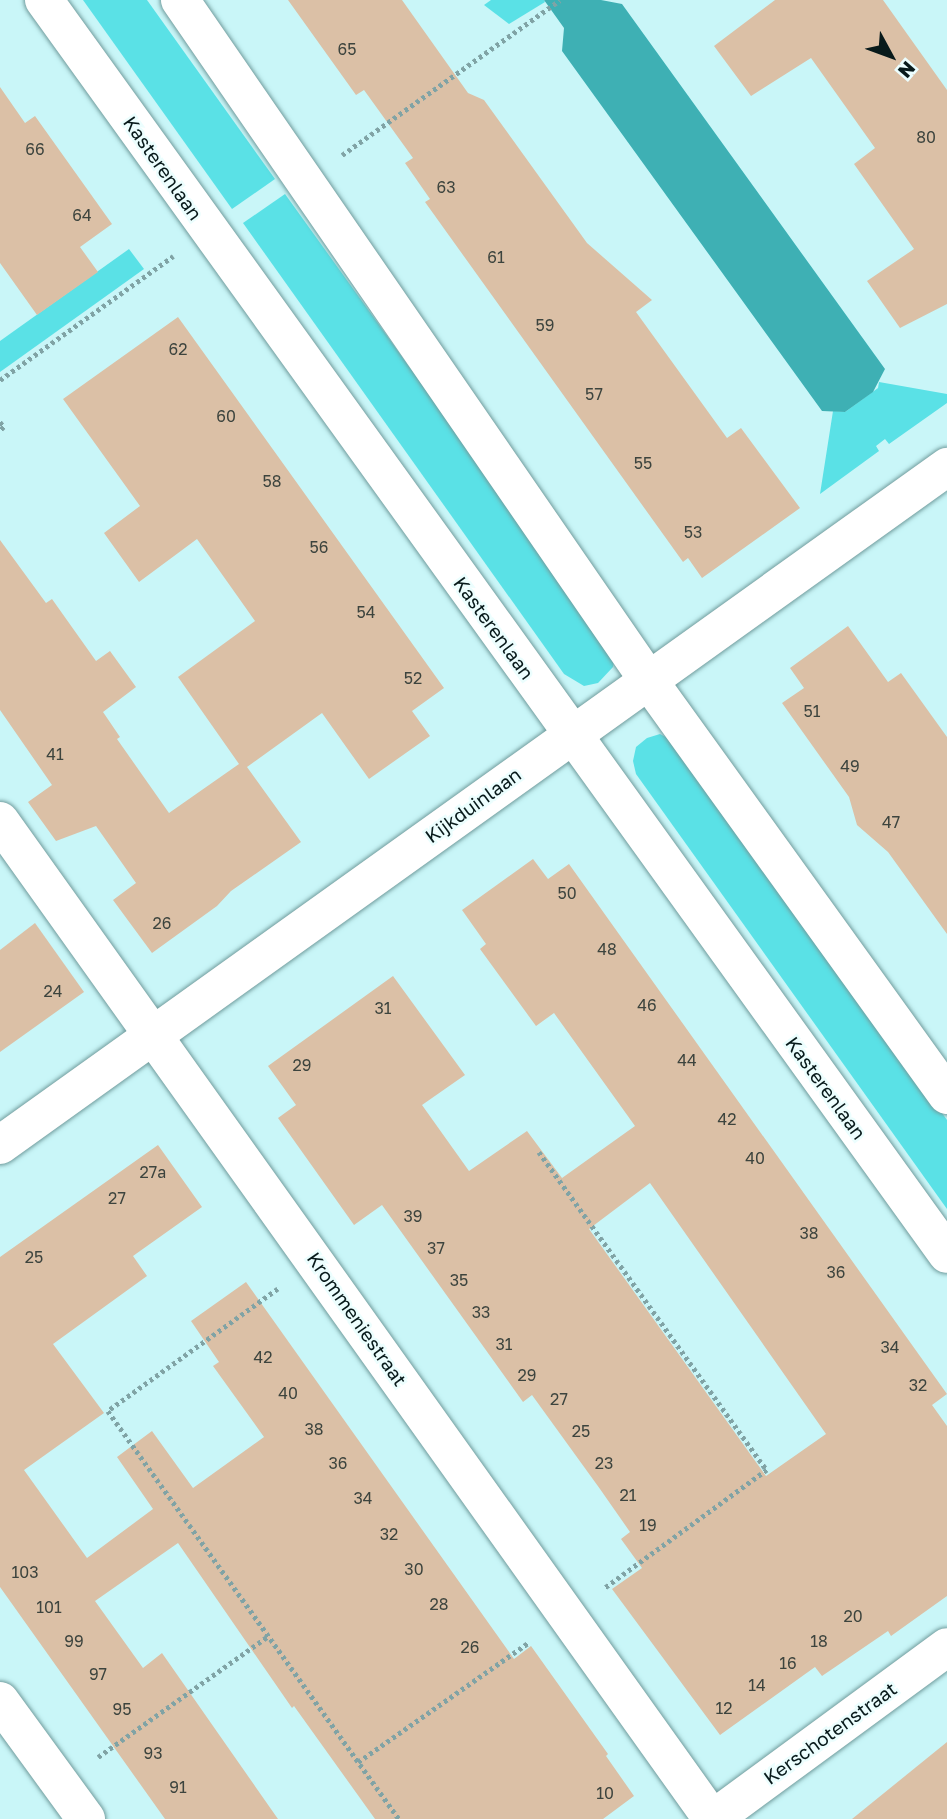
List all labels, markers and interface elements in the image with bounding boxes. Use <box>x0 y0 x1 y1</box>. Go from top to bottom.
north arrow <box>856 21 926 91</box>
house number: 65 <box>338 39 356 59</box>
text: N <box>894 57 921 83</box>
street label: Kasterenlaan <box>119 112 207 224</box>
house number: 80 <box>916 127 936 147</box>
house number: 66 <box>25 139 45 159</box>
house number: 63 <box>436 177 456 197</box>
house number: 64 <box>72 205 92 225</box>
house number: 61 <box>487 247 505 267</box>
house number: 59 <box>536 315 554 335</box>
house number: 62 <box>169 339 187 359</box>
house number: 57 <box>585 384 603 404</box>
house number: 60 <box>216 406 236 426</box>
house number: 55 <box>634 453 652 473</box>
house number: 58 <box>262 471 282 491</box>
house number: 53 <box>684 522 702 542</box>
house number: 56 <box>310 537 328 557</box>
street label: Kasterenlaan <box>449 572 539 684</box>
house number: 54 <box>356 602 376 622</box>
house number: 52 <box>404 668 422 688</box>
house number: 51 <box>803 701 821 721</box>
house number: 41 <box>46 744 64 764</box>
house number: 49 <box>840 756 860 776</box>
street label: Kijkduinlaan <box>421 763 525 847</box>
house number: 47 <box>882 812 900 832</box>
house number: 50 <box>557 883 577 903</box>
house number: 26 <box>153 913 171 933</box>
house number: 48 <box>597 939 617 959</box>
house number: 24 <box>43 981 63 1001</box>
house number: 46 <box>637 995 657 1015</box>
house number: 31 <box>374 998 392 1018</box>
street label: Kasterenlaan <box>781 1032 871 1144</box>
house number: 44 <box>677 1050 697 1070</box>
house number: 29 <box>293 1055 311 1075</box>
house number: 42 <box>717 1109 737 1129</box>
house number: 40 <box>745 1148 765 1168</box>
house number: 27a <box>140 1162 166 1182</box>
house number: 27 <box>108 1188 126 1208</box>
house number: 39 <box>403 1206 423 1226</box>
house number: 38 <box>799 1223 819 1243</box>
house number: 37 <box>427 1238 445 1258</box>
house number: 25 <box>25 1247 43 1267</box>
street label: Krommeniestraat <box>302 1248 412 1390</box>
house number: 36 <box>826 1262 846 1282</box>
house number: 35 <box>450 1270 468 1290</box>
house number: 33 <box>472 1302 490 1322</box>
house number: 31 <box>495 1334 513 1354</box>
house number: 34 <box>880 1337 900 1357</box>
house number: 42 <box>253 1347 273 1367</box>
house number: 29 <box>518 1365 536 1385</box>
house number: 32 <box>909 1375 927 1395</box>
house number: 40 <box>278 1383 298 1403</box>
house number: 27 <box>550 1389 568 1409</box>
house number: 38 <box>304 1419 324 1439</box>
house number: 25 <box>572 1421 590 1441</box>
house number: 36 <box>328 1453 348 1473</box>
house number: 23 <box>595 1453 613 1473</box>
house number: 21 <box>619 1485 637 1505</box>
house number: 34 <box>353 1488 373 1508</box>
house number: 19 <box>639 1515 657 1535</box>
house number: 32 <box>380 1524 398 1544</box>
house number: 30 <box>404 1559 424 1579</box>
house number: 103 <box>11 1562 39 1582</box>
house number: 28 <box>429 1594 449 1614</box>
house number: 101 <box>36 1597 62 1617</box>
house number: 20 <box>843 1606 863 1626</box>
house number: 99 <box>64 1631 84 1651</box>
house number: 18 <box>810 1631 828 1651</box>
house number: 26 <box>461 1637 479 1657</box>
house number: 16 <box>779 1653 797 1673</box>
house number: 97 <box>89 1664 107 1684</box>
house number: 14 <box>748 1675 766 1695</box>
street label: Kerschotenstraat <box>759 1677 901 1789</box>
house number: 12 <box>715 1698 733 1718</box>
house number: 95 <box>113 1699 131 1719</box>
house number: 93 <box>143 1743 163 1763</box>
house number: 91 <box>169 1777 187 1797</box>
house number: 10 <box>596 1783 614 1803</box>

